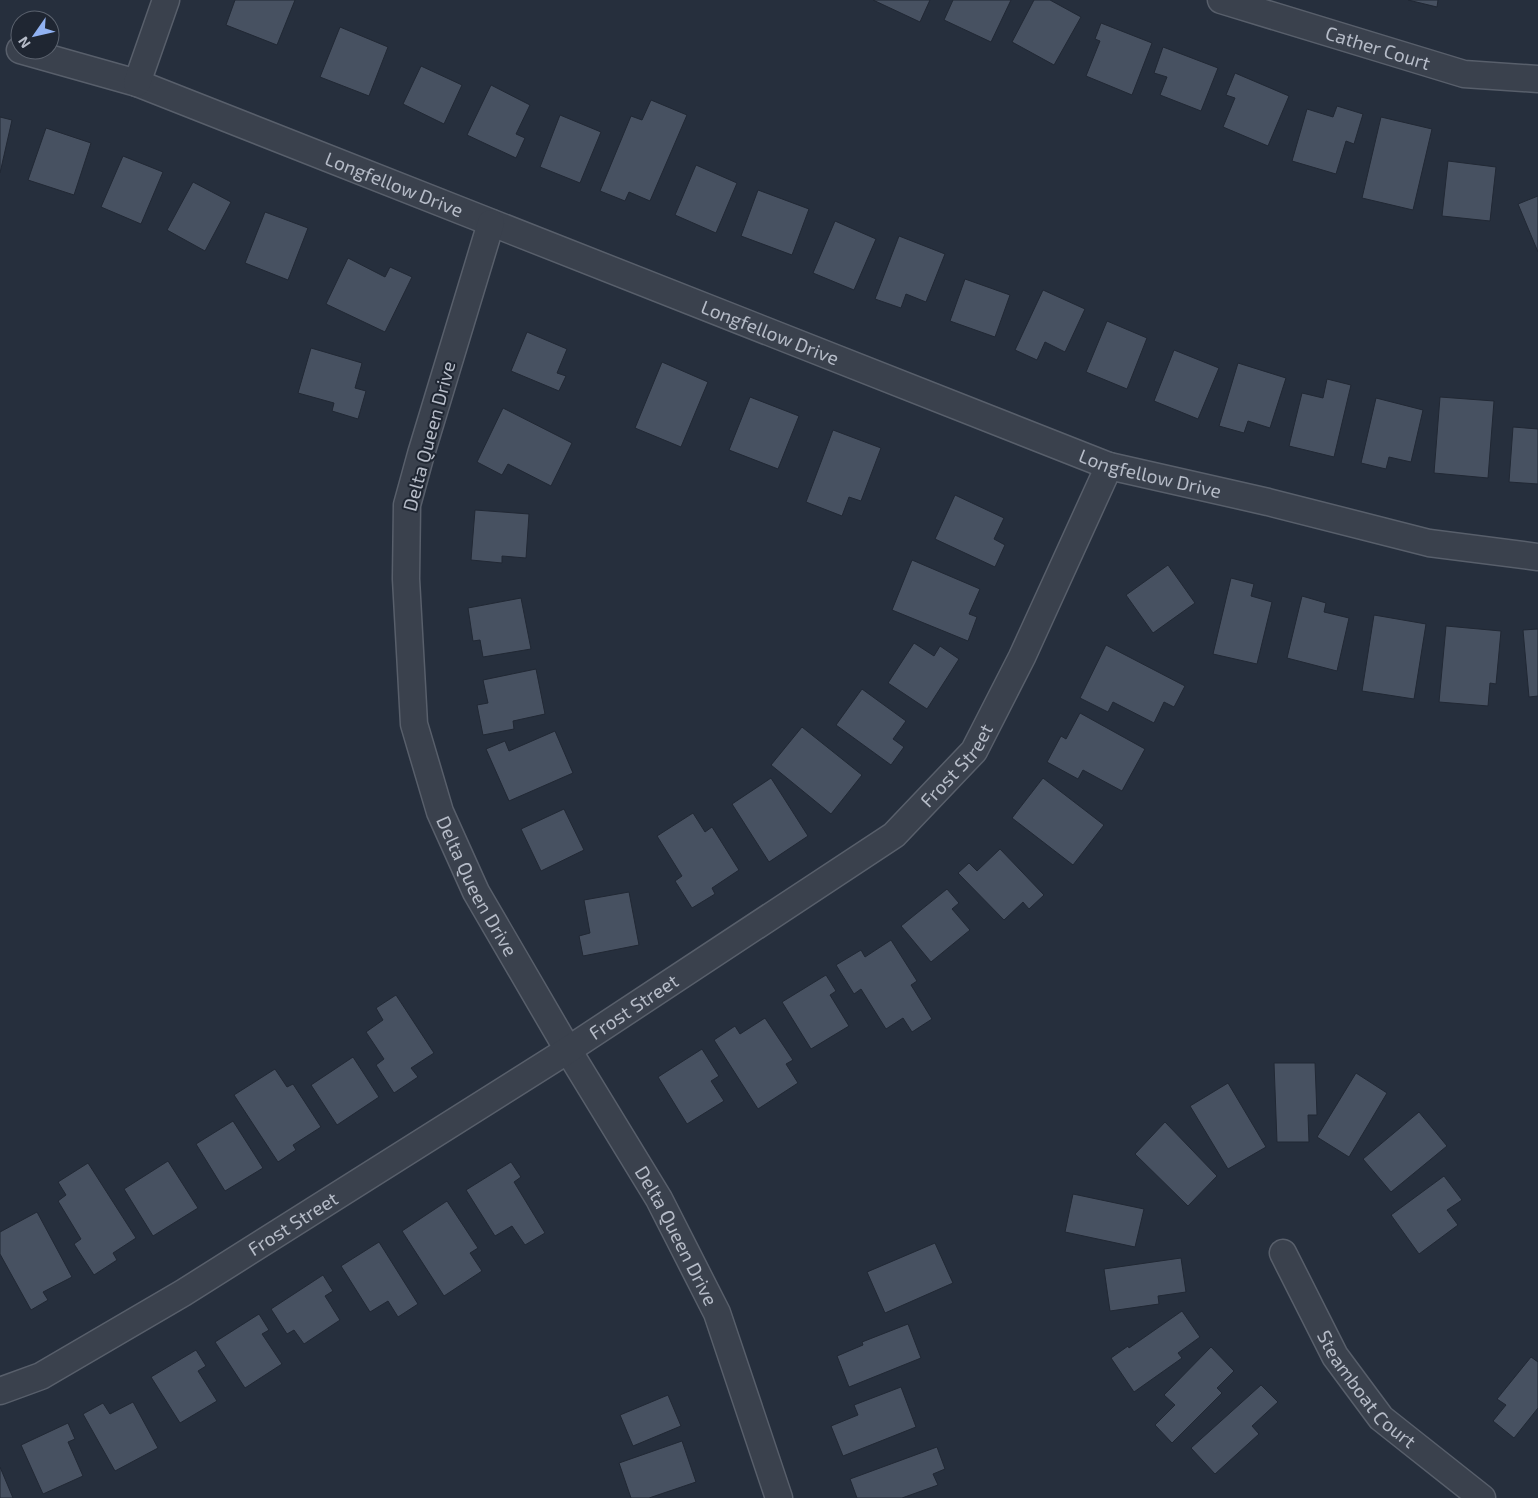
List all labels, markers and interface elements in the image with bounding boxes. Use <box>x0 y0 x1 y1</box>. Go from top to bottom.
north arrow <box>10 10 60 60</box>
street label: Cather Court <box>1323 20 1433 74</box>
text: N <box>14 34 34 51</box>
street label: Longfellow Drive <box>322 146 467 221</box>
street label: Longfellow Drive <box>698 294 842 369</box>
street label: Delta Queen Drive <box>397 358 460 514</box>
street label: Longfellow Drive <box>1076 443 1224 502</box>
street label: Frost Street <box>915 720 997 811</box>
street label: Delta Queen Drive <box>432 812 523 960</box>
street label: Frost Street <box>584 969 682 1044</box>
street label: Delta Queen Drive <box>630 1161 723 1309</box>
street label: Frost Street <box>243 1186 342 1260</box>
street label: Steamboat Court <box>1313 1326 1421 1452</box>

